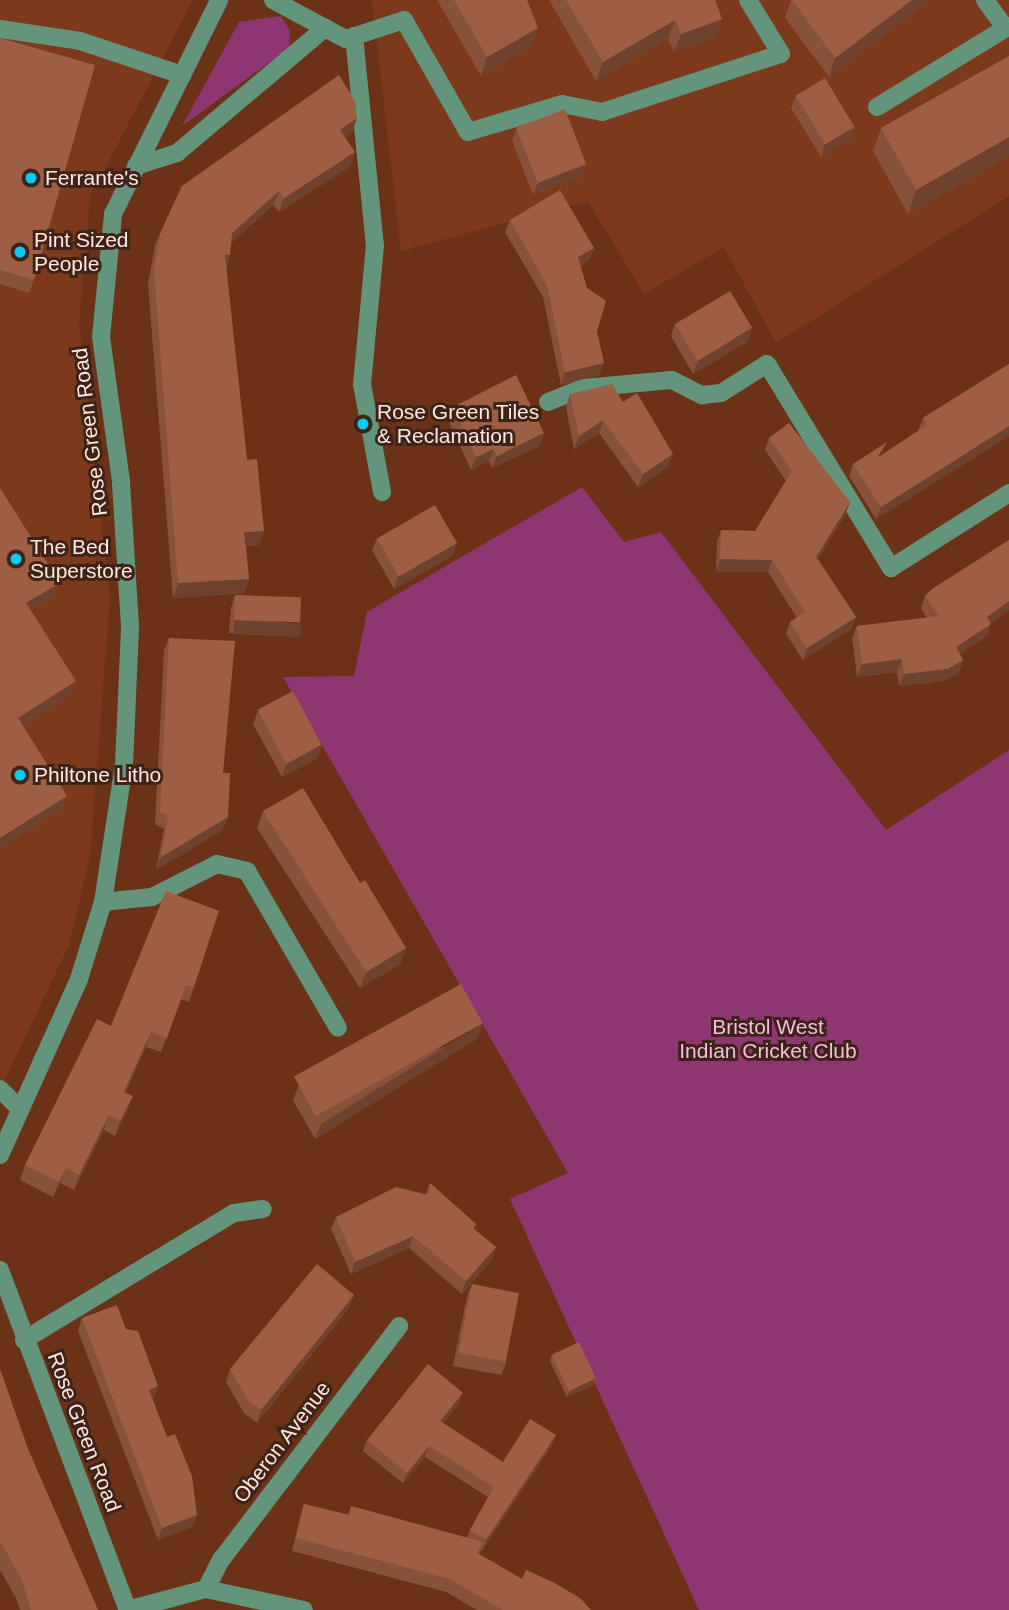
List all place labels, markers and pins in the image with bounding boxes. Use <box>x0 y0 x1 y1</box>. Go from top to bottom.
place label: Ferrante's <box>45 165 139 191</box>
marker: Ferrante's <box>23 170 39 186</box>
place label: Pint Sized People <box>34 227 129 277</box>
marker: Pint Sized People <box>12 244 28 260</box>
place label: Rose Green Tiles & Reclamation <box>377 399 540 449</box>
marker: Rose Green Tiles & Reclamation <box>355 416 371 432</box>
place label: The Bed Superstore <box>30 534 133 584</box>
marker: The Bed Superstore <box>8 551 24 567</box>
place label: Philtone Litho <box>34 762 161 788</box>
marker: Philtone Litho <box>12 767 28 783</box>

